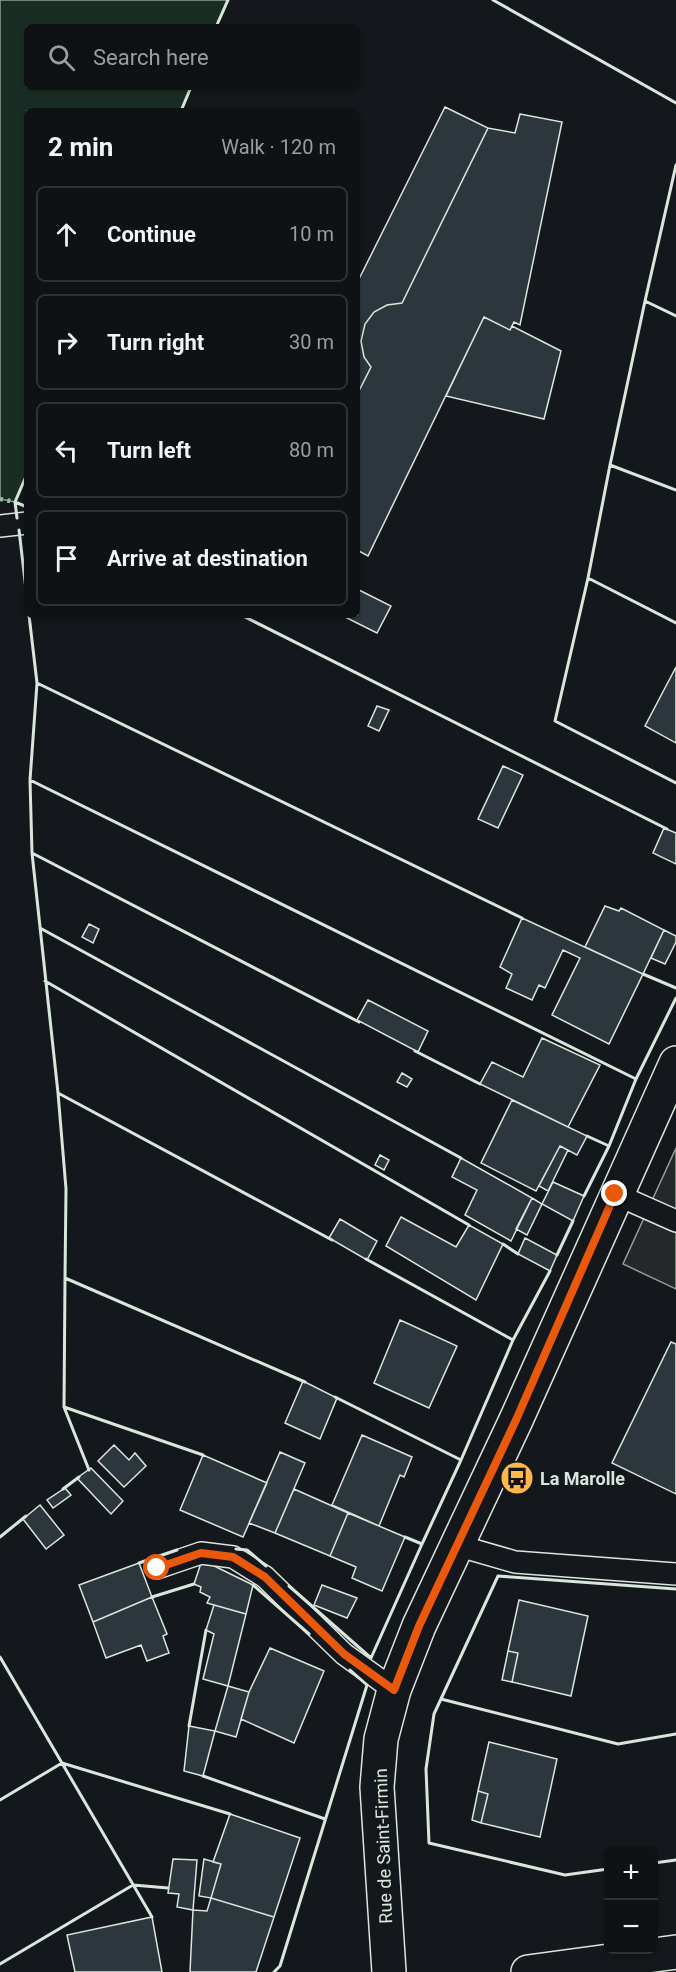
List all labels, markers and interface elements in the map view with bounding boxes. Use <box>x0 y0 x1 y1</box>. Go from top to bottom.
search box <box>24 24 360 90</box>
icon: search <box>45 41 78 74</box>
text: Search here <box>93 45 209 70</box>
text: 2 min <box>48 132 113 162</box>
text: Walk · 120 m <box>221 135 336 159</box>
icon: ahead <box>50 218 83 251</box>
text: Continue <box>107 222 196 247</box>
text: 10 m <box>289 222 334 246</box>
icon: right <box>50 326 83 359</box>
text: Turn right <box>107 330 204 355</box>
text: 30 m <box>289 330 334 354</box>
icon: left <box>50 434 83 467</box>
text: Turn left <box>107 438 191 463</box>
text: 80 m <box>289 438 334 462</box>
icon: arrive <box>50 542 83 575</box>
text: Arrive at destination <box>107 546 308 571</box>
route end <box>601 1180 627 1206</box>
bus stop icon: La Marolle <box>499 1460 535 1496</box>
place label: La Marolle <box>540 1468 625 1489</box>
route start <box>143 1554 169 1580</box>
street label: Rue de Saint-Firmin <box>370 1768 396 1924</box>
map controls <box>604 1846 658 1954</box>
button: + <box>604 1846 658 1900</box>
button: − <box>604 1900 658 1954</box>

